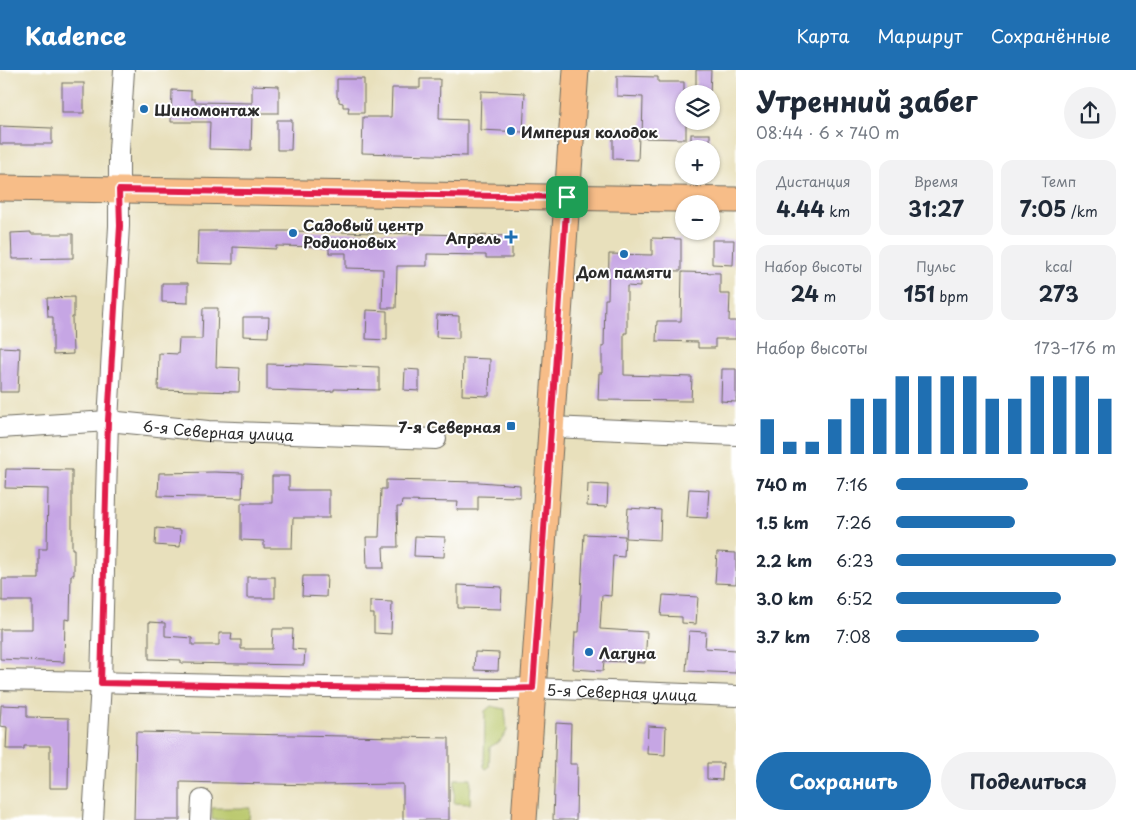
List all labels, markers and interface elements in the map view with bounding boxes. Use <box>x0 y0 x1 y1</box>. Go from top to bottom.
text: Kadence <box>25 17 126 53</box>
text: Карта <box>797 22 849 49</box>
text: Маршрут <box>877 22 963 49</box>
text: Сохранённые <box>991 22 1111 49</box>
text: Утренний забег <box>756 79 977 122</box>
map controls <box>675 85 720 240</box>
button: layers <box>675 85 720 130</box>
button: share <box>1064 87 1116 139</box>
place label: Шиномонтаж <box>154 98 259 121</box>
marker: Шиномонтаж <box>138 103 150 115</box>
place label: Империя колодок <box>521 120 658 143</box>
text: 08:44 · 6 × 740 m <box>756 120 900 144</box>
marker: Империя колодок <box>505 125 517 137</box>
button: + <box>675 140 720 185</box>
text: Дистанция <box>776 171 850 192</box>
text: Время <box>914 171 958 192</box>
text: Темп <box>1041 171 1076 192</box>
pin <box>546 176 588 218</box>
icon: arrive <box>553 183 581 211</box>
text: 4.44 <box>776 192 825 224</box>
text: 31:27 <box>908 192 964 224</box>
text: 7:05 <box>1020 192 1066 224</box>
button: − <box>675 195 720 240</box>
text: km <box>825 201 850 222</box>
text: /km <box>1066 201 1098 222</box>
place label: Садовый центр Родионовых <box>303 213 424 253</box>
place label: Апрель <box>445 226 501 249</box>
marker: Садовый центр Родионовых <box>287 227 299 239</box>
marker: Апрель <box>505 231 517 243</box>
marker: Дом памяти <box>618 248 630 260</box>
text: Набор высоты <box>764 256 862 277</box>
text: Пульс <box>916 256 956 277</box>
text: kcal <box>1045 256 1073 277</box>
place label: Дом памяти <box>575 260 672 283</box>
text: 24 <box>791 277 819 309</box>
text: 151 <box>904 277 935 309</box>
text: 273 <box>1039 277 1079 309</box>
text: m <box>819 286 836 307</box>
text: bpm <box>935 286 968 307</box>
text: Набор высоты <box>756 335 868 359</box>
text: 173–176 m <box>1034 335 1116 359</box>
street label: 6-я Северная улица <box>142 413 295 446</box>
place label: 7-я Северная <box>398 415 501 438</box>
marker: 7-я Северная <box>505 420 517 432</box>
text: 740 m <box>756 472 807 496</box>
text: 7:16 <box>836 472 868 496</box>
text: 1.5 km <box>756 510 809 534</box>
text: 7:26 <box>836 510 871 534</box>
text: 2.2 km <box>756 548 812 572</box>
text: 6:23 <box>836 548 873 572</box>
text: 3.0 km <box>756 586 813 610</box>
text: 6:52 <box>836 586 873 610</box>
text: 3.7 km <box>756 624 810 648</box>
text: 7:08 <box>836 624 871 648</box>
place label: Лагуна <box>599 641 656 664</box>
marker: Лагуна <box>583 646 595 658</box>
street label: 5-я Северная улица <box>546 677 698 706</box>
button: Сохранить <box>756 752 931 810</box>
button: Поделиться <box>941 752 1116 810</box>

